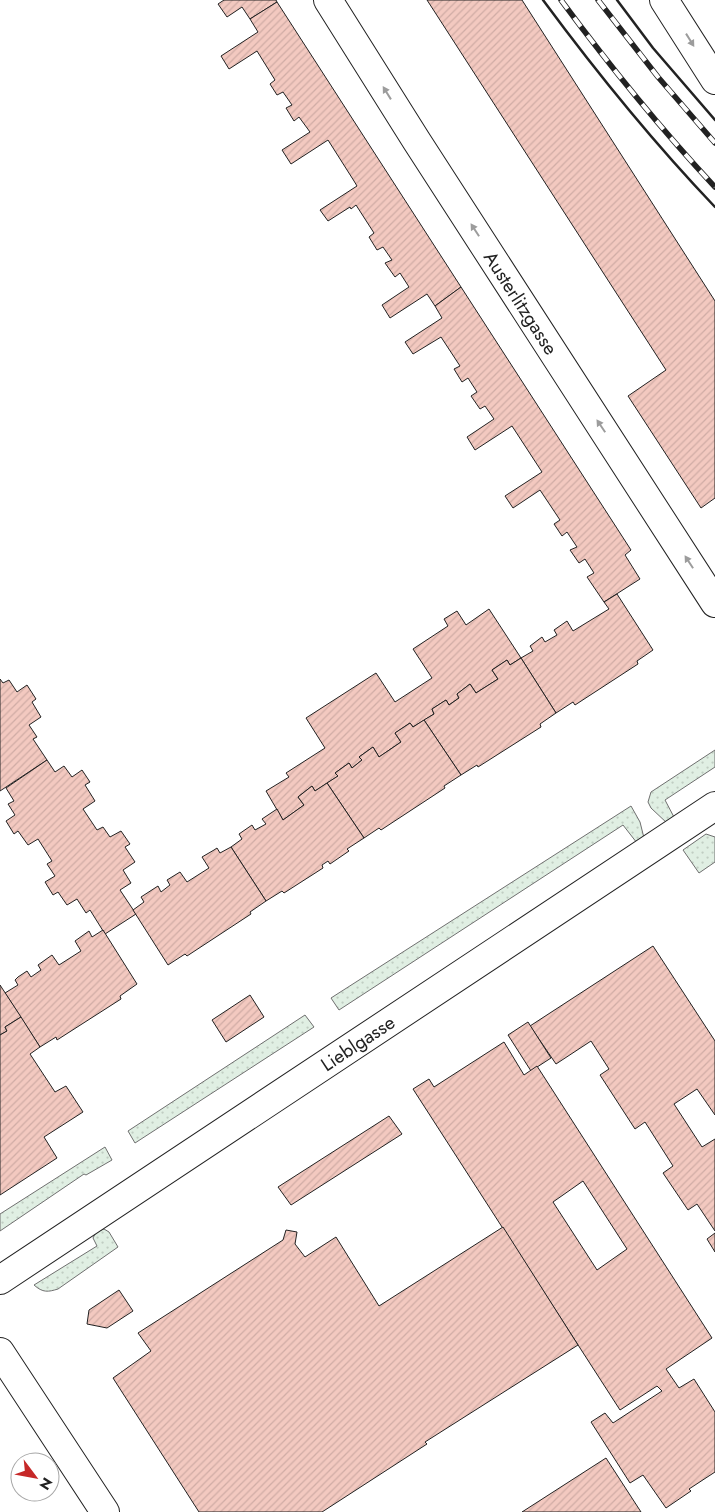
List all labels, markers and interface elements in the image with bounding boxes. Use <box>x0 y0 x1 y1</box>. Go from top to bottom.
one-way arrow <box>685 33 694 47</box>
one-way arrow <box>382 87 392 100</box>
one-way arrow <box>470 224 479 237</box>
street label: Austerlitzgasse <box>478 246 565 360</box>
one-way arrow <box>596 419 606 432</box>
one-way arrow <box>684 556 693 569</box>
street label: Lieblgasse <box>315 1008 400 1077</box>
north arrow <box>10 1452 60 1502</box>
text: N <box>35 1474 57 1494</box>

